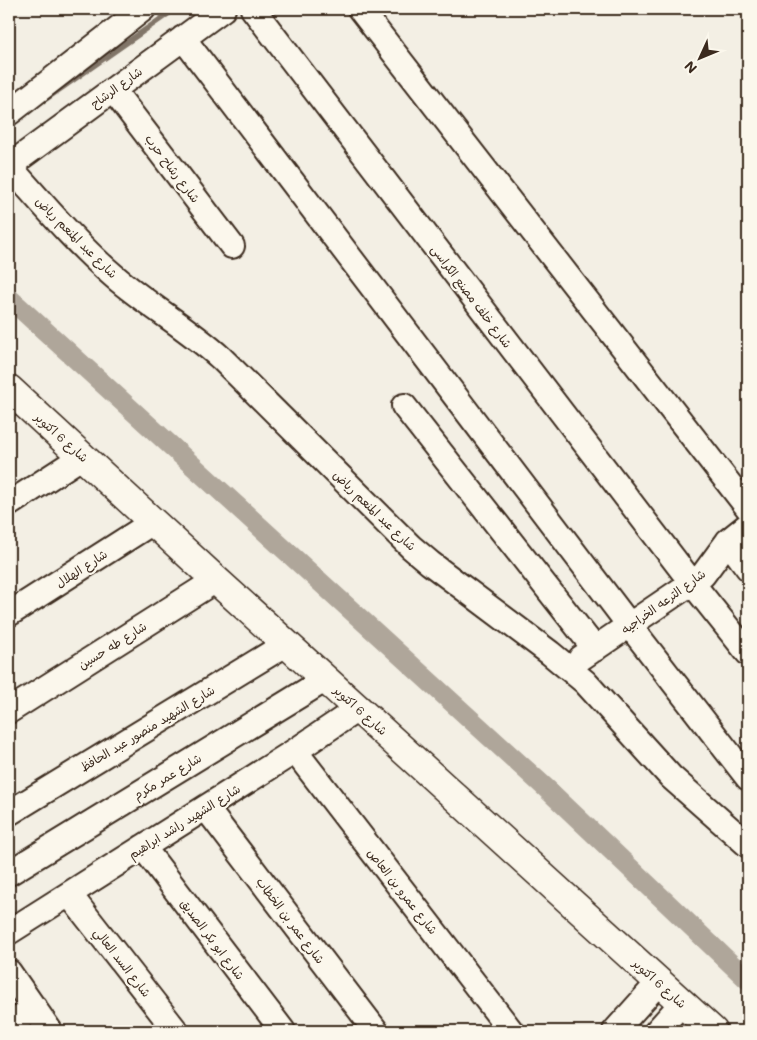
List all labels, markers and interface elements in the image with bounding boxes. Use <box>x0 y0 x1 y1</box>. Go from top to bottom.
north arrow <box>674 32 724 82</box>
text: N <box>680 57 701 78</box>
street label: شارع الرشاح <box>87 63 146 113</box>
street label: شارع رشاح حرب <box>140 131 204 207</box>
street label: شارع عبد المنعم رياض <box>31 193 121 283</box>
street label: شارع خلف مصنع الكراسى <box>426 241 516 352</box>
street label: شارع 6 اكتوبر <box>30 408 92 467</box>
street label: شارع عبد المنعم رياض <box>329 466 420 555</box>
street label: شارع الهلال <box>52 545 111 592</box>
street label: شارع الترعه الخراجيه <box>618 565 710 639</box>
street label: شارع طه حسين <box>75 618 150 674</box>
street label: شارع الشهيد منصور عبد الحافظ <box>77 681 218 776</box>
street label: شارع 6 اكتوبر <box>329 681 391 740</box>
street label: شارع عمر مكرم <box>130 749 205 804</box>
street label: شارع الشهيد راشد ابراهيم <box>125 780 244 864</box>
street label: شارع عمرو بن العاص <box>363 845 442 939</box>
street label: شارع عمر بن الخطاب <box>252 874 329 968</box>
street label: شارع ابو بكر الصديق <box>176 895 249 984</box>
street label: شارع السد العالي <box>88 924 155 1002</box>
street label: شارع 6 اكتوبر <box>628 954 690 1013</box>

